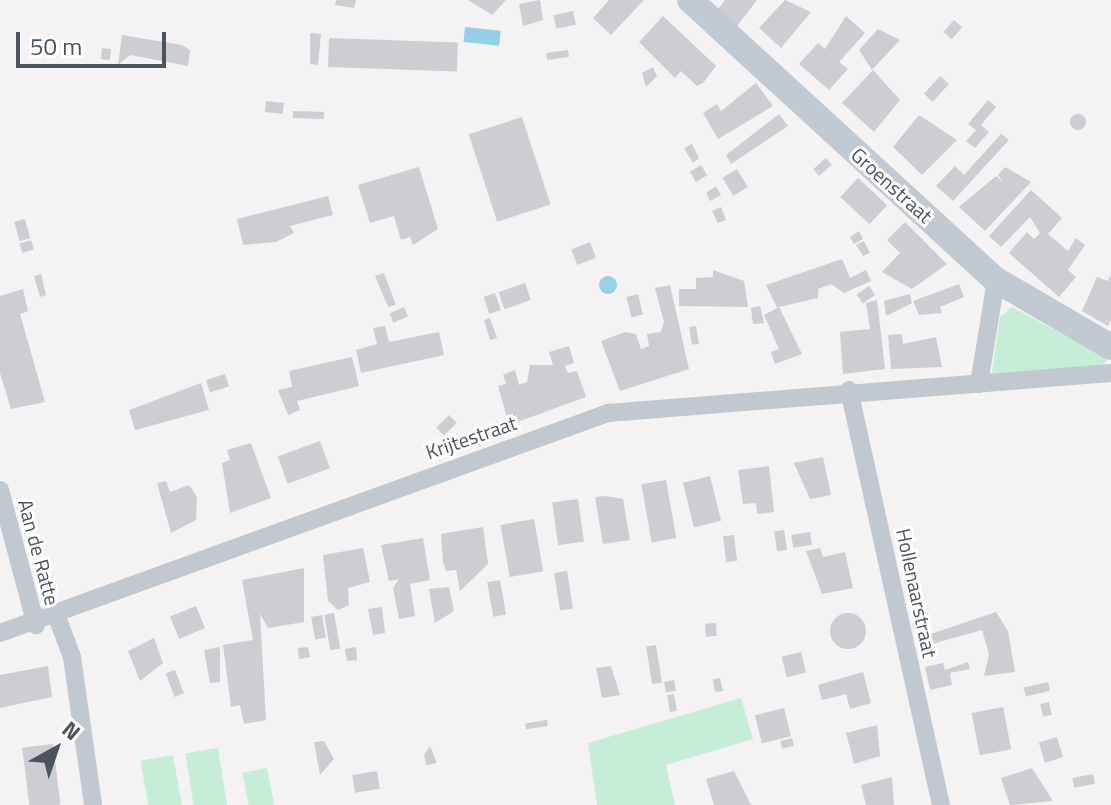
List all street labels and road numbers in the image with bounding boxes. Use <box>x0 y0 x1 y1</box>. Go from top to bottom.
street label: Groenstraat <box>847 142 937 228</box>
street label: Krijtestraat <box>422 410 520 464</box>
street label: Aan de Ratte <box>13 496 65 608</box>
street label: Hollenaarstraat <box>892 526 942 660</box>

